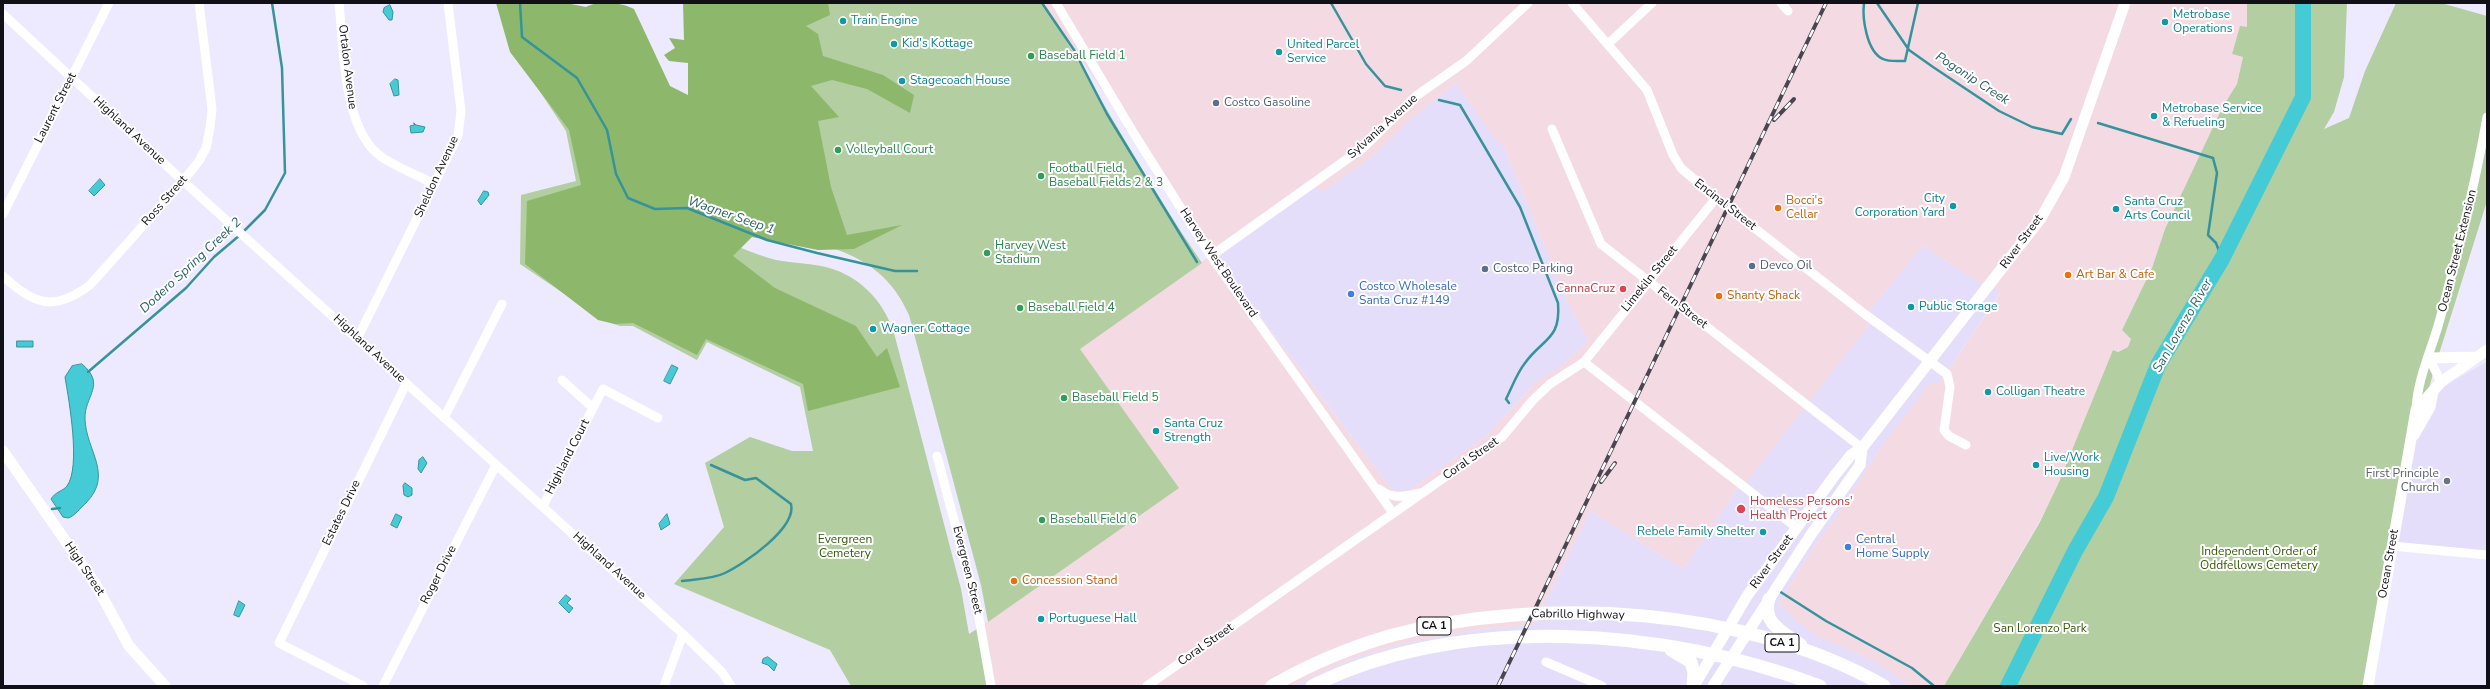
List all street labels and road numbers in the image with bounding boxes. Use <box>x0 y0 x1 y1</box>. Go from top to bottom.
street label: Ortalon Avenue <box>335 24 359 110</box>
street label: Laurent Street <box>32 70 80 146</box>
street label: Sylvania Avenue <box>1345 92 1421 162</box>
street label: Highland Avenue <box>90 94 168 168</box>
street label: Sheldon Avenue <box>412 134 462 220</box>
street label: Ross Street <box>139 173 191 229</box>
street label: Encinal Street <box>1691 176 1759 234</box>
street label: Ocean Street Extension <box>2436 188 2480 314</box>
street label: Harvey West Boulevard <box>1176 206 1260 320</box>
street label: River Street <box>1998 212 2046 272</box>
street label: Limekiln Street <box>1619 243 1681 315</box>
street label: Fern Street <box>1654 284 1710 332</box>
street label: Highland Avenue <box>330 312 408 386</box>
street label: Highland Court <box>543 417 593 497</box>
street label: Coral Street <box>1441 435 1501 483</box>
street label: Estates Drive <box>320 478 364 548</box>
street label: Evergreen Street <box>949 524 985 616</box>
street label: Ocean Street <box>2376 528 2402 600</box>
street label: Highland Avenue <box>569 529 649 603</box>
street label: River Street <box>1748 532 1796 592</box>
street label: High Street <box>61 539 107 599</box>
street label: Roger Drive <box>418 543 460 607</box>
street label: Cabrillo Highway <box>1531 607 1625 623</box>
road number: CA 1 <box>1417 617 1451 635</box>
street label: Coral Street <box>1176 621 1236 669</box>
road number: CA 1 <box>1765 634 1799 652</box>

